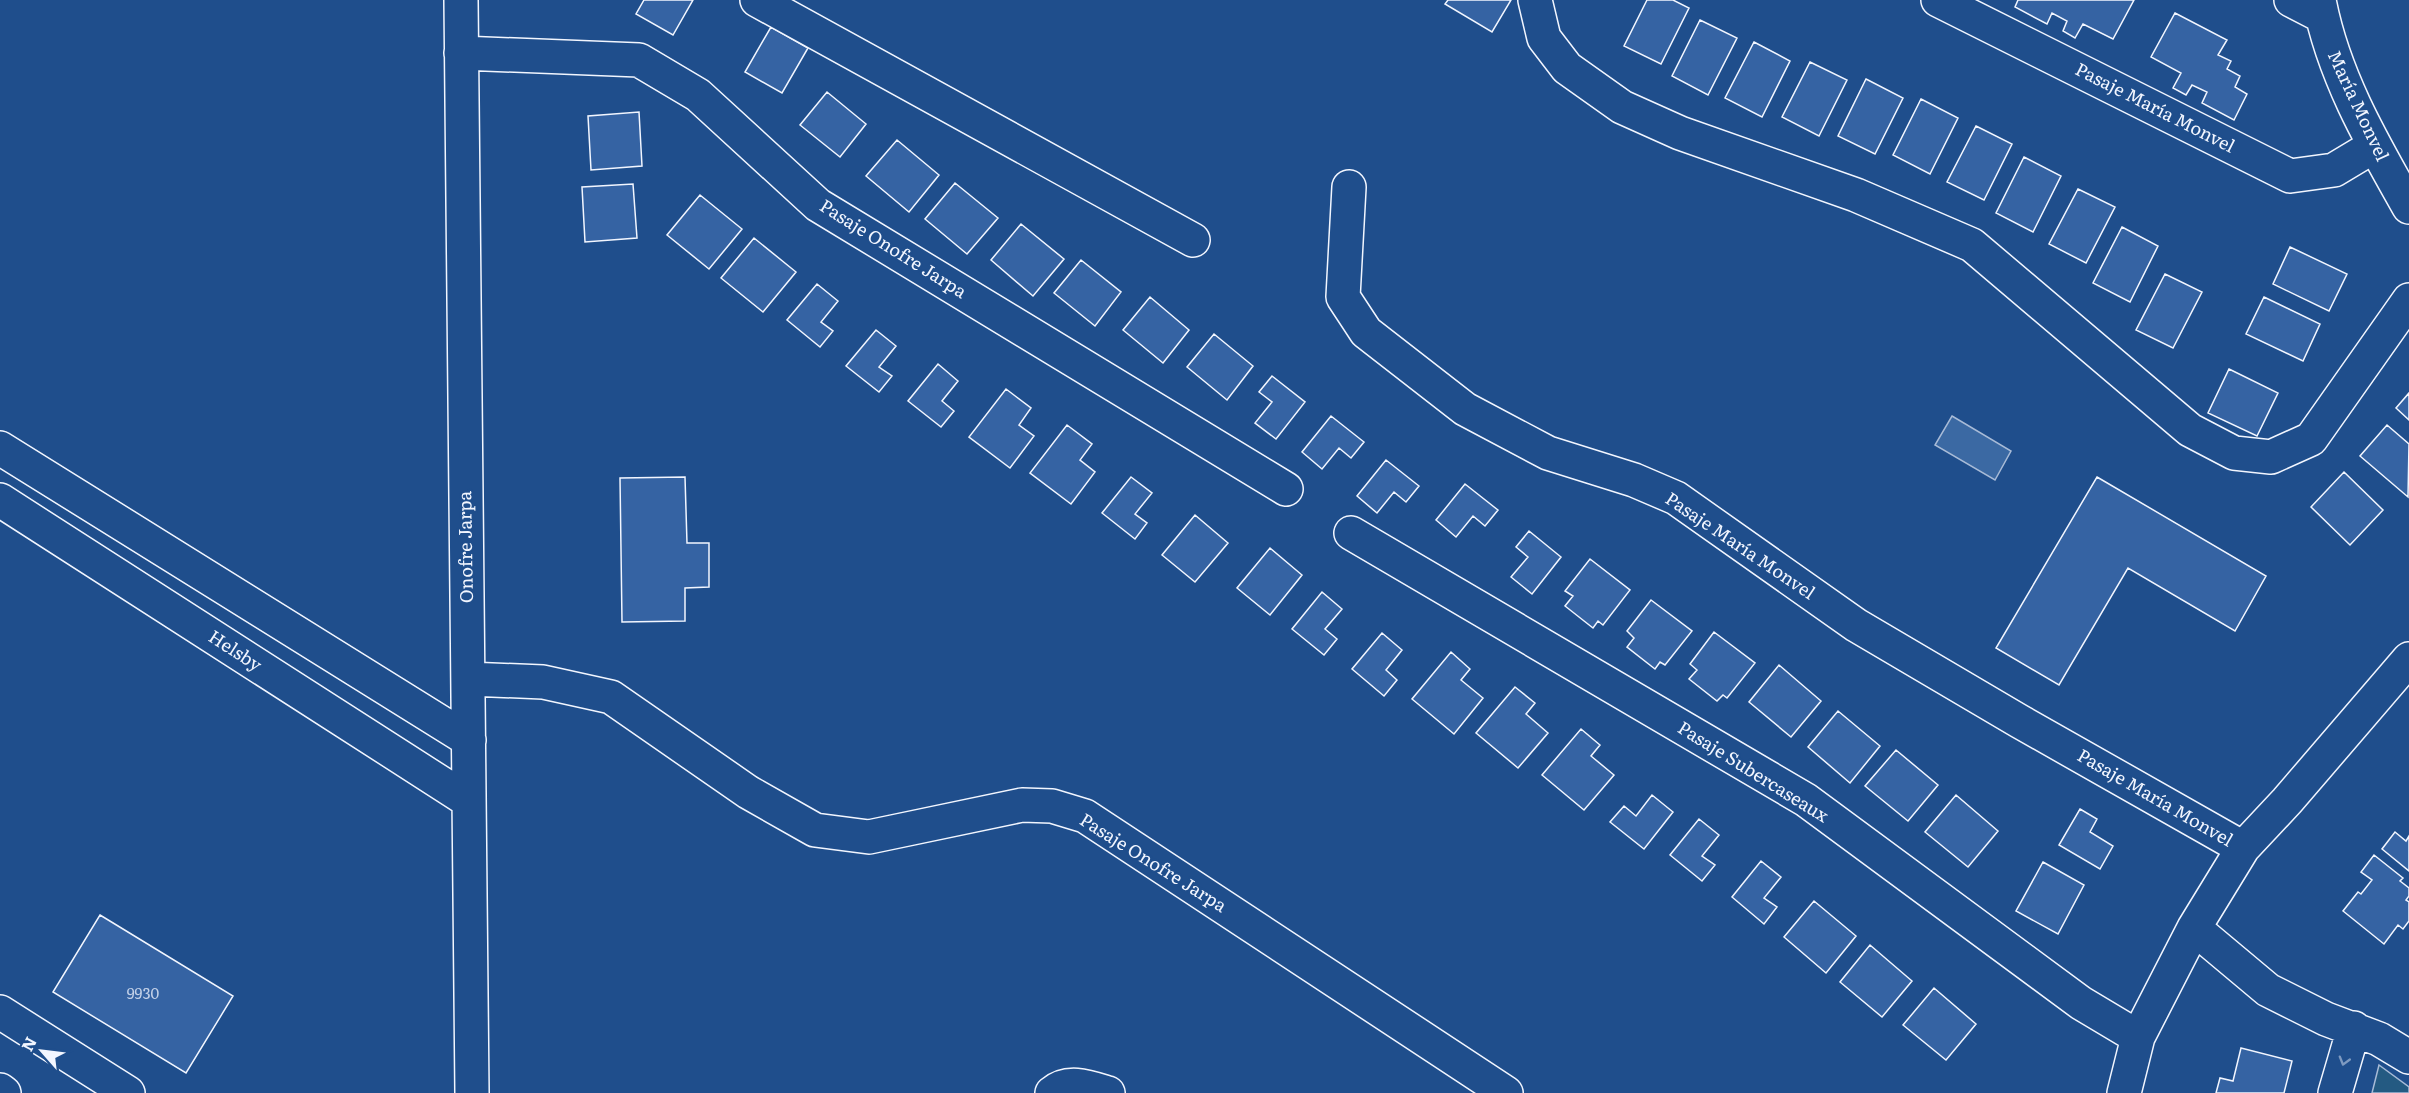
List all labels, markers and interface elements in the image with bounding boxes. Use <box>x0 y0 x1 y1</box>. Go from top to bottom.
street label: María Monvel <box>2322 45 2397 165</box>
street label: Pasaje María Monvel <box>2071 55 2240 159</box>
street label: Pasaje Onofre Jarpa <box>815 192 973 304</box>
street label: Pasaje María Monvel <box>1660 484 1821 605</box>
street label: Onofre Jarpa <box>450 490 479 603</box>
street label: Helsby <box>204 622 268 677</box>
street label: Pasaje Subercaseaux <box>1673 713 1835 829</box>
street label: Pasaje María Monvel <box>2073 741 2239 852</box>
street label: Pasaje Onofre Jarpa <box>1075 806 1233 918</box>
house number: 9930 <box>127 981 160 1004</box>
north arrow <box>12 1021 72 1081</box>
text: N <box>14 1032 42 1055</box>
one-way arrow <box>2339 1055 2352 1065</box>

